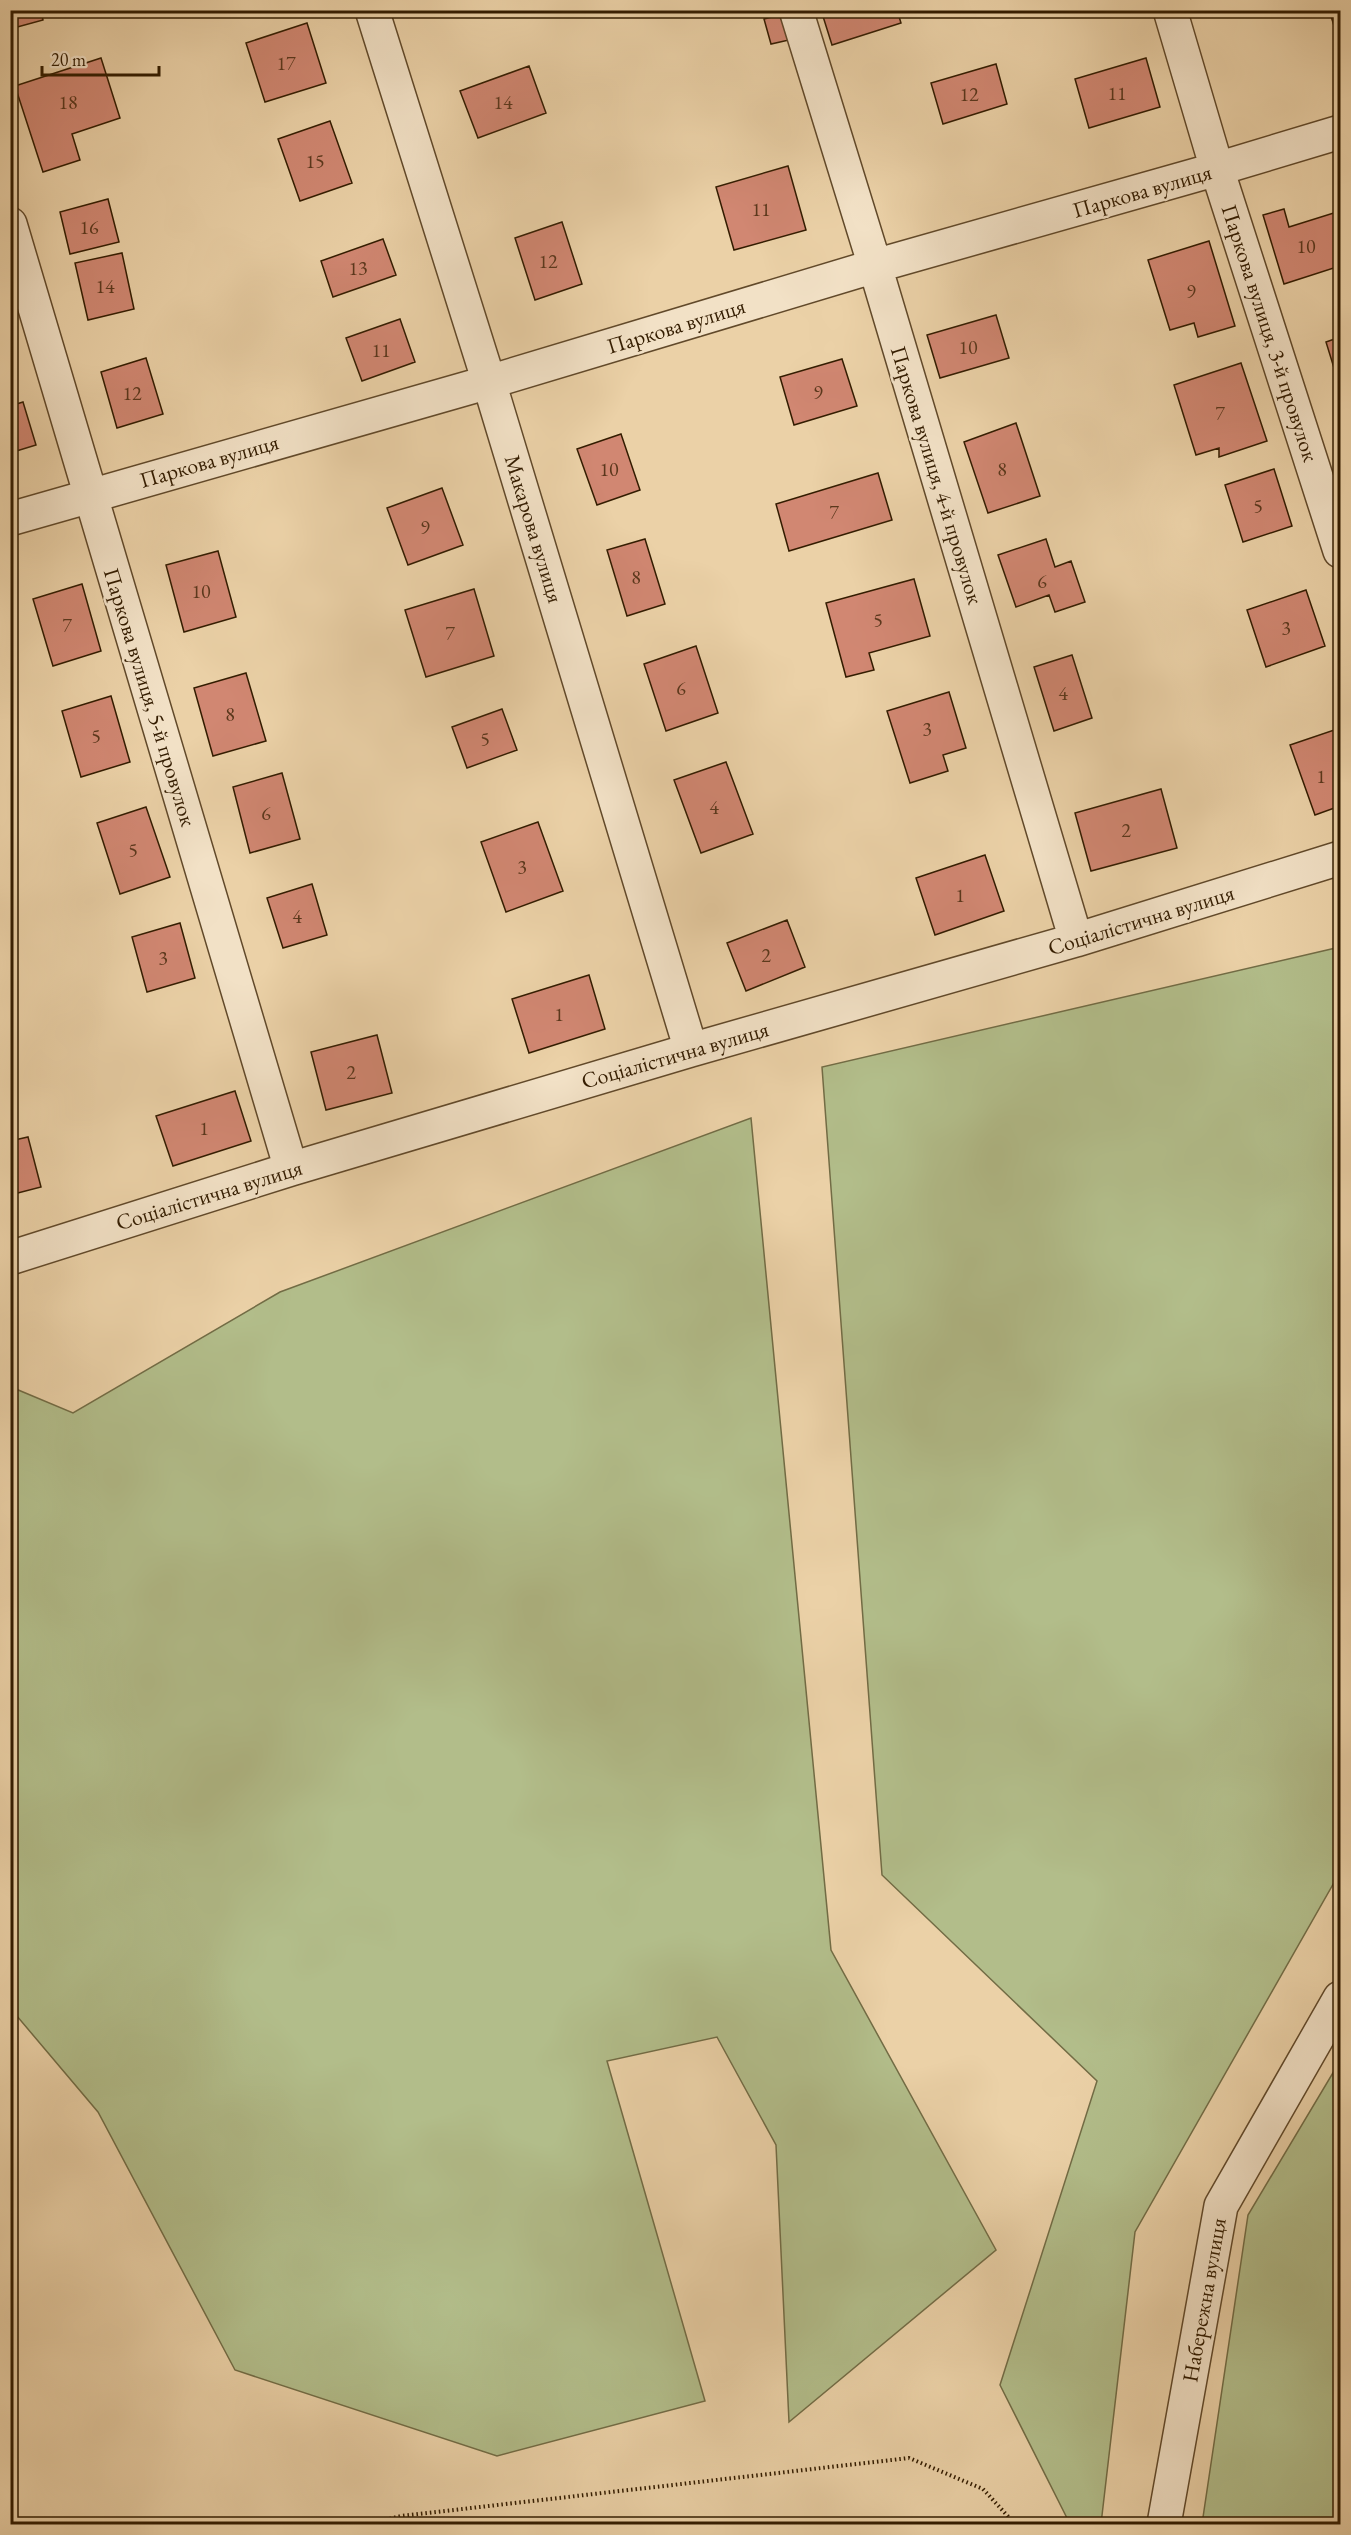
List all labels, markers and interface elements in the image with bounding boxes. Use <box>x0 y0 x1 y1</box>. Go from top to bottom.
scale bar <box>42 39 159 77</box>
text: 20 m <box>51 48 86 71</box>
house number: 17 <box>276 50 296 76</box>
house number: 11 <box>1107 80 1127 106</box>
house number: 12 <box>959 81 979 107</box>
house number: 18 <box>58 89 78 115</box>
house number: 14 <box>493 89 513 115</box>
house number: 15 <box>305 148 325 174</box>
street label: Паркова вулиця <box>1069 157 1215 225</box>
house number: 11 <box>751 196 771 222</box>
street label: Паркова вулиця, 3-й провулок <box>1215 201 1325 466</box>
house number: 16 <box>79 214 99 240</box>
house number: 10 <box>1296 233 1316 259</box>
house number: 12 <box>538 248 558 274</box>
house number: 13 <box>348 255 368 281</box>
house number: 14 <box>95 273 115 299</box>
house number: 9 <box>1186 278 1196 304</box>
street label: Паркова вулиця <box>603 291 749 361</box>
house number: 10 <box>958 334 978 360</box>
house number: 11 <box>371 337 391 363</box>
street label: Паркова вулиця, 4-й провулок <box>884 342 990 608</box>
house number: 9 <box>813 379 823 405</box>
house number: 12 <box>122 380 142 406</box>
house number: 7 <box>1215 400 1225 426</box>
street label: Паркова вулиця <box>136 427 282 495</box>
street label: Макарова вулиця <box>498 451 570 607</box>
house number: 10 <box>599 456 619 482</box>
house number: 8 <box>997 456 1007 482</box>
house number: 5 <box>1253 493 1263 519</box>
house number: 7 <box>829 499 839 525</box>
house number: 9 <box>420 514 430 540</box>
street label: Паркова вулиця, 5-й провулок <box>97 564 203 830</box>
house number: 8 <box>631 564 641 590</box>
house number: 6 <box>1037 568 1047 594</box>
house number: 10 <box>191 578 211 604</box>
house number: 5 <box>873 607 883 633</box>
house number: 7 <box>62 612 72 638</box>
house number: 3 <box>1281 615 1291 641</box>
house number: 7 <box>445 620 455 646</box>
house number: 6 <box>676 675 686 701</box>
house number: 4 <box>1058 680 1068 706</box>
house number: 8 <box>225 701 235 727</box>
house number: 3 <box>922 716 932 742</box>
house number: 5 <box>91 723 101 749</box>
house number: 5 <box>480 726 490 752</box>
house number: 1 <box>1316 763 1326 789</box>
house number: 4 <box>709 794 719 820</box>
house number: 6 <box>261 800 271 826</box>
house number: 2 <box>1121 817 1131 843</box>
house number: 5 <box>128 837 138 863</box>
house number: 3 <box>517 854 527 880</box>
street label: Соціалістична вулиця <box>1044 878 1238 962</box>
house number: 1 <box>955 882 965 908</box>
house number: 4 <box>292 903 302 929</box>
house number: 2 <box>761 942 771 968</box>
house number: 3 <box>158 945 168 971</box>
house number: 1 <box>554 1001 564 1027</box>
street label: Соціалістична вулиця <box>578 1014 772 1096</box>
house number: 2 <box>346 1059 356 1085</box>
house number: 1 <box>199 1115 209 1141</box>
street label: Соціалістична вулиця <box>112 1153 306 1237</box>
street label: Набережна вулиця <box>1175 2215 1233 2384</box>

